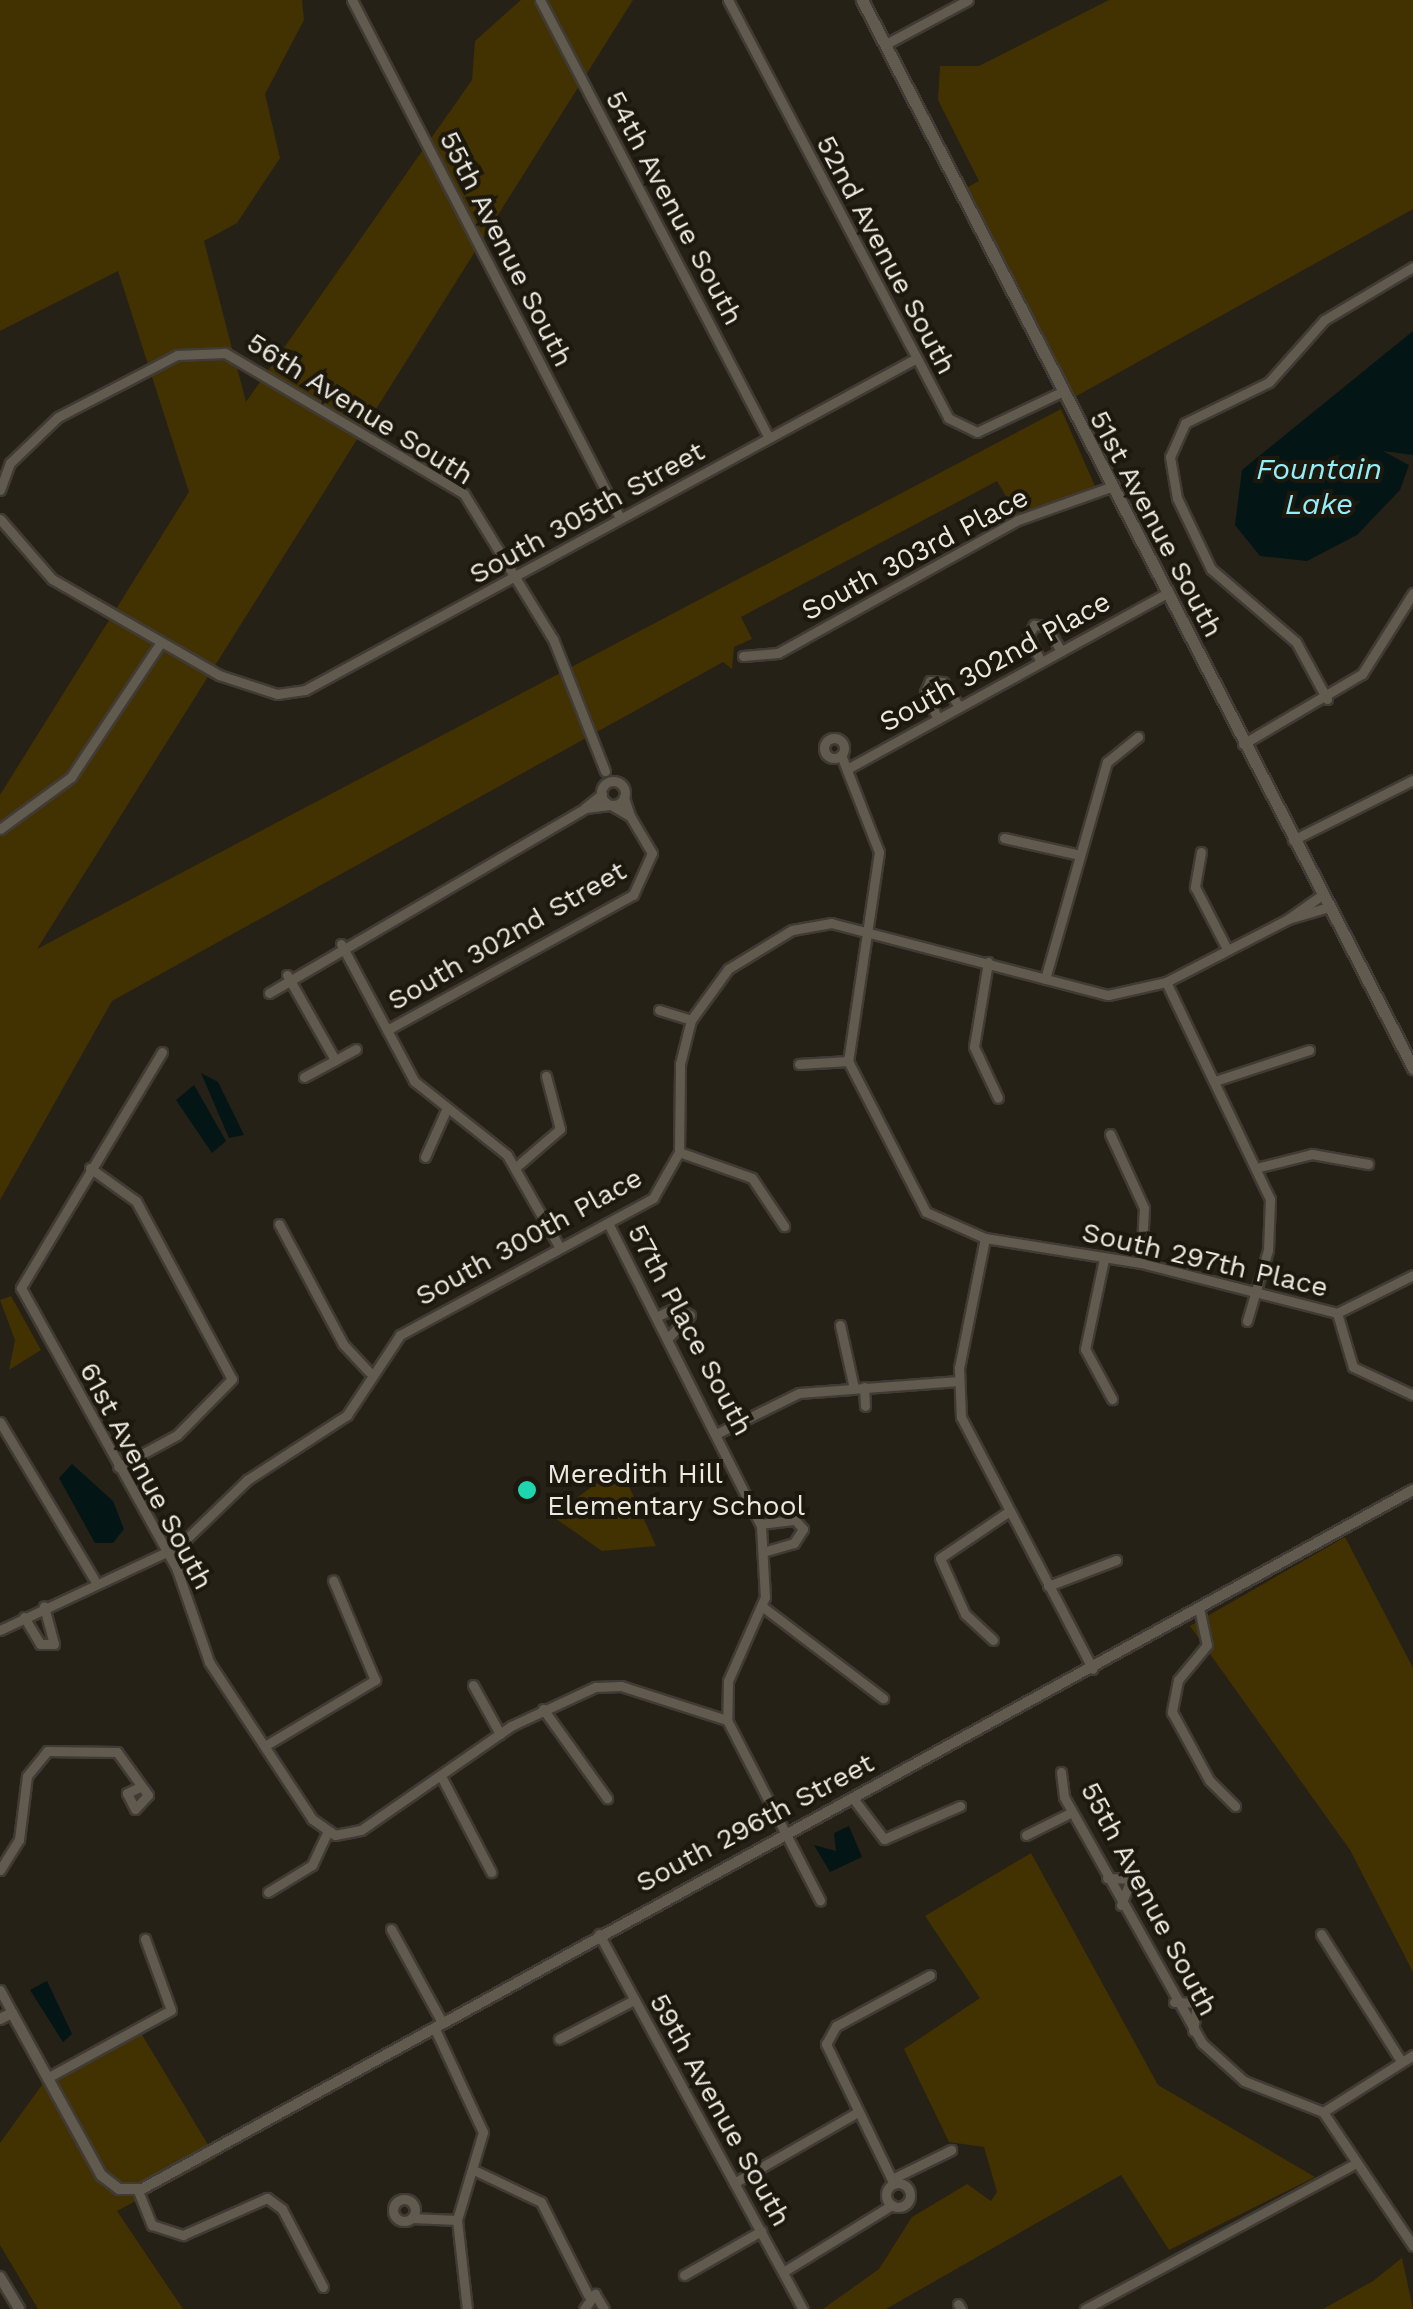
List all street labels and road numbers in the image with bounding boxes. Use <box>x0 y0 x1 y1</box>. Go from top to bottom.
street label: 54th Avenue South <box>598 85 750 331</box>
street label: 55th Avenue South <box>432 125 580 373</box>
street label: 52nd Avenue South <box>809 129 963 381</box>
street label: 56th Avenue South <box>240 325 480 493</box>
street label: 51st Avenue South <box>1082 404 1230 644</box>
street label: South 305th Street <box>464 434 710 592</box>
street label: South 303rd Place <box>796 480 1034 628</box>
street label: South 302nd Place <box>874 585 1116 739</box>
street label: South 302nd Street <box>382 854 632 1018</box>
street label: South 300th Place <box>410 1161 648 1313</box>
street label: South 297th Place <box>1079 1215 1331 1305</box>
street label: 57th Place South <box>620 1219 760 1441</box>
street label: 61st Avenue South <box>72 1356 220 1596</box>
street label: South 296th Street <box>630 1746 880 1900</box>
street label: 55th Avenue South <box>1073 1776 1225 2022</box>
street label: 59th Avenue South <box>642 1987 798 2233</box>

